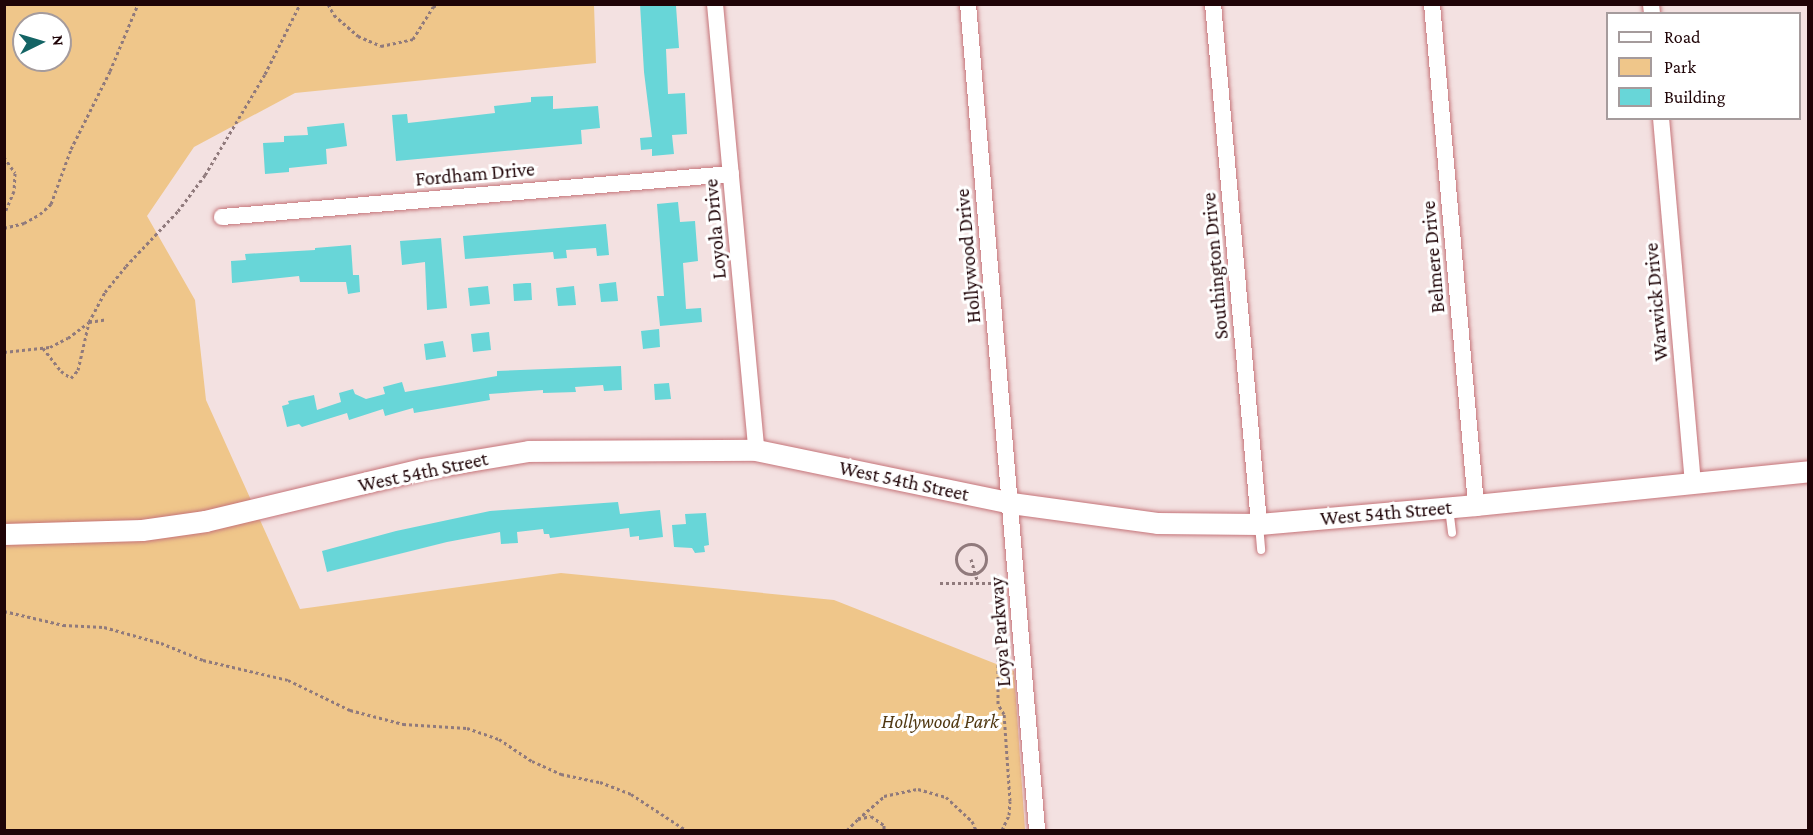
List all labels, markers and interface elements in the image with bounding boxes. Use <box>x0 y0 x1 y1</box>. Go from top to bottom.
north arrow <box>12 12 72 72</box>
legend <box>1606 12 1801 120</box>
text: Road <box>1664 27 1701 47</box>
text: N <box>49 34 67 47</box>
text: Park <box>1664 57 1696 77</box>
text: Building <box>1664 87 1725 107</box>
street label: Fordham Drive <box>414 157 536 191</box>
street label: Loyola Drive <box>699 178 731 280</box>
street label: Hollywood Drive <box>950 188 986 324</box>
street label: Southington Drive <box>1197 192 1233 340</box>
street label: Belmere Drive <box>1416 200 1450 314</box>
street label: Warwick Drive <box>1639 242 1673 362</box>
street label: West 54th Street <box>356 447 490 497</box>
street label: West 54th Street <box>837 456 971 506</box>
street label: West 54th Street <box>1319 495 1453 531</box>
street label: Loya Parkway <box>984 576 1016 688</box>
park label: Hollywood Park <box>881 709 999 733</box>

